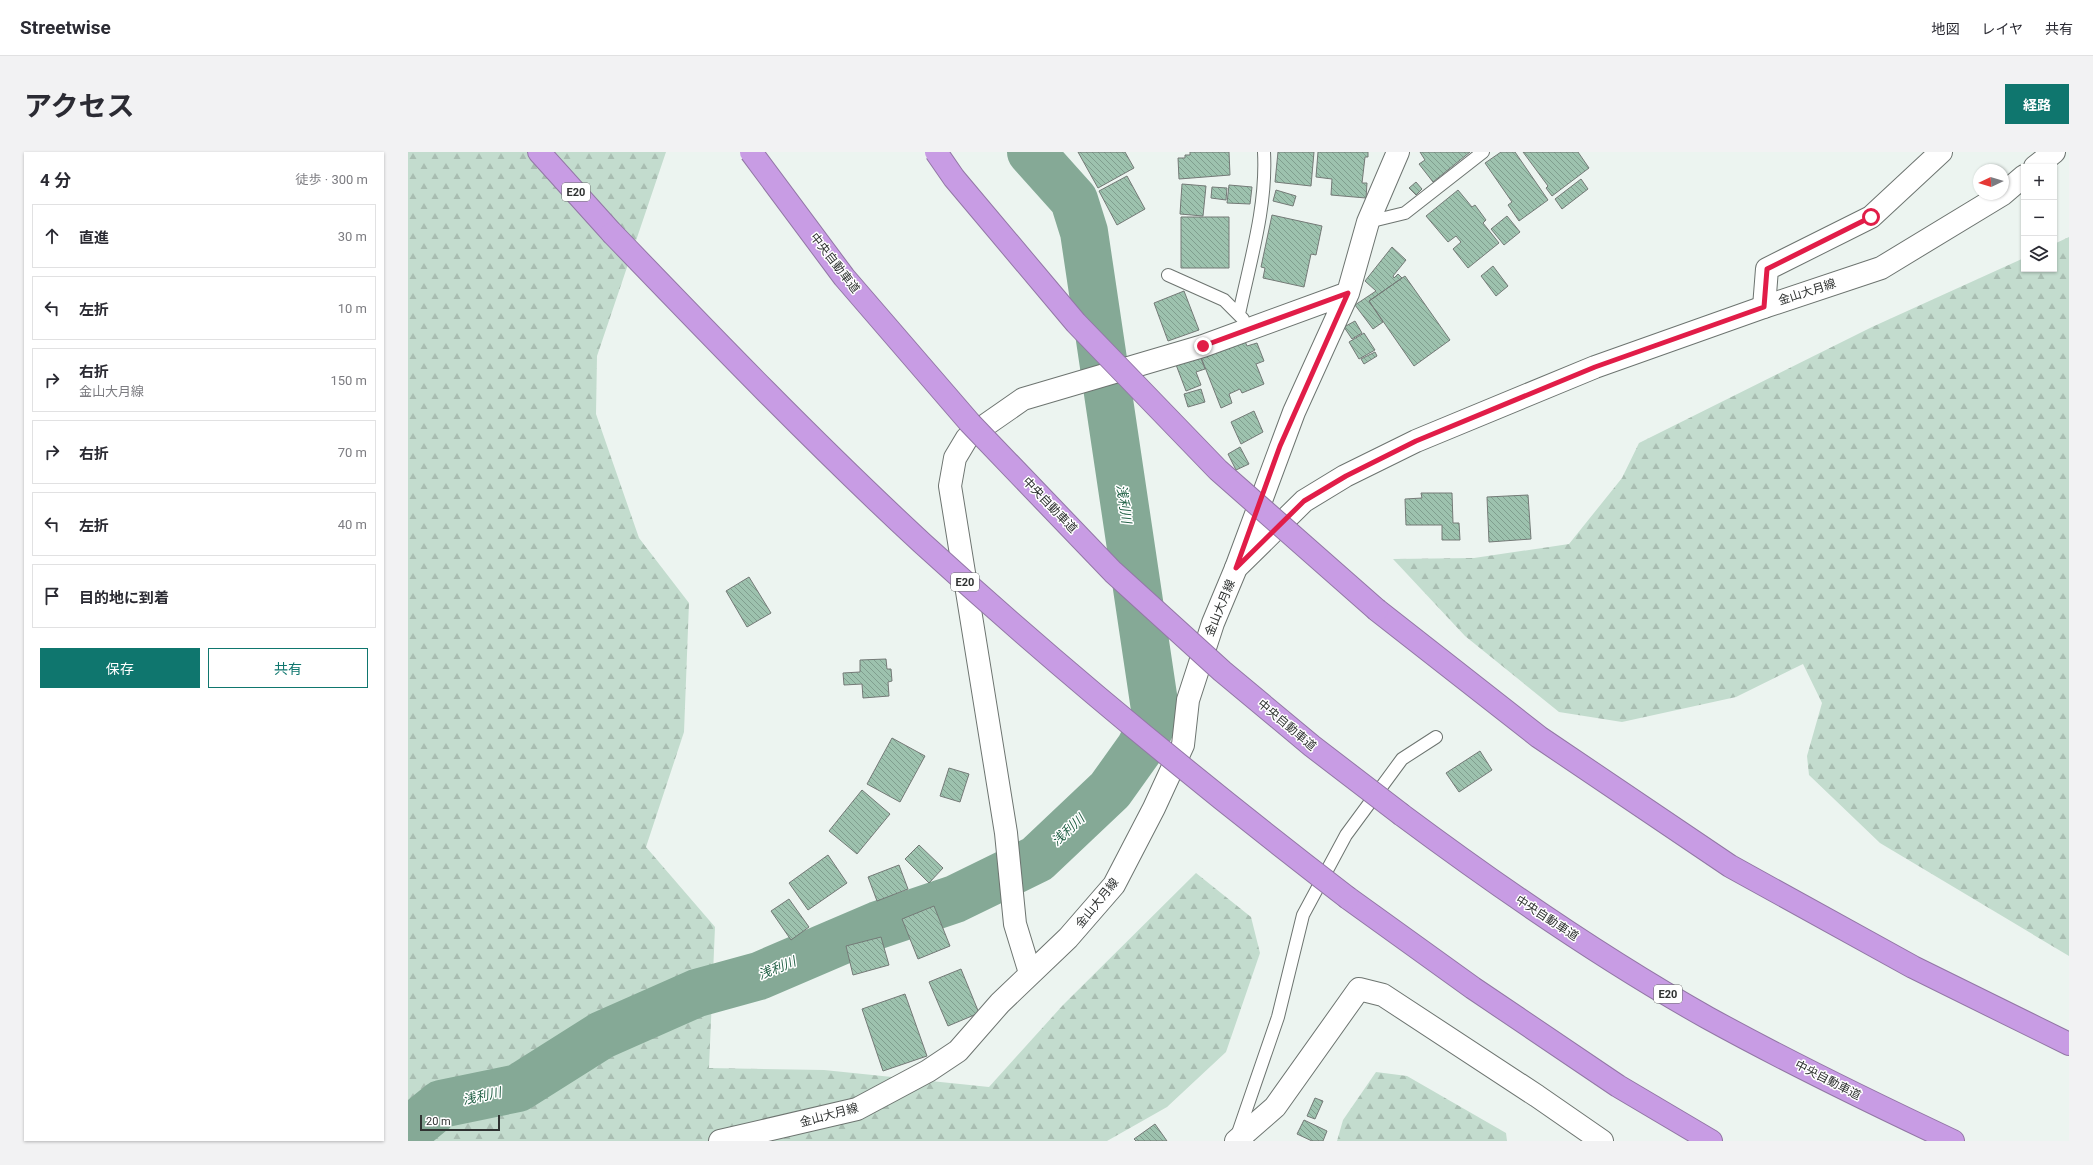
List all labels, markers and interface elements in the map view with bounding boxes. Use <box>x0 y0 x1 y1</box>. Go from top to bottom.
text: Streetwise <box>20 16 111 39</box>
text: 地図 <box>1931 21 1959 37</box>
text: レイヤ <box>1981 21 2023 37</box>
text: 共有 <box>2045 21 2073 37</box>
button: 経路 <box>2005 84 2069 124</box>
text: アクセス <box>24 90 135 123</box>
north arrow <box>1973 164 2009 200</box>
map controls <box>2021 164 2057 272</box>
button: + <box>2021 164 2057 200</box>
text: 4 分 <box>40 170 71 190</box>
text: 徒歩 · 300 m <box>296 172 368 187</box>
road number: E20 <box>562 183 590 201</box>
button: − <box>2021 200 2057 236</box>
route start <box>1862 208 1880 226</box>
icon: ahead <box>41 225 63 247</box>
text: 直進 <box>79 229 109 247</box>
text: 30 m <box>338 229 367 244</box>
street label: 中央自動車道 <box>807 230 863 296</box>
button: layers <box>2021 236 2057 272</box>
street label: 金山大月線 <box>1776 276 1838 308</box>
icon: left <box>41 297 63 319</box>
text: 左折 <box>79 301 109 319</box>
text: 10 m <box>338 301 367 316</box>
route end <box>1194 337 1212 355</box>
text: 右折 <box>79 363 109 381</box>
icon: right <box>41 369 63 391</box>
text: 150 m <box>330 373 367 388</box>
text: 金山大月線 <box>79 384 144 399</box>
icon: right <box>41 441 63 463</box>
text: 右折 <box>79 445 109 463</box>
text: 70 m <box>338 445 367 460</box>
street label: 中央自動車道 <box>1020 474 1080 536</box>
water label: 浅利川 <box>1114 484 1134 526</box>
icon: left <box>41 513 63 535</box>
text: 左折 <box>79 517 109 535</box>
text: 40 m <box>338 517 367 532</box>
road number: E20 <box>951 573 979 591</box>
street label: 金山大月線 <box>1202 578 1238 638</box>
icon: arrive <box>41 585 63 607</box>
text: 目的地に到着 <box>79 589 169 607</box>
button: 保存 <box>40 648 200 688</box>
button: 共有 <box>208 648 368 688</box>
street label: 中央自動車道 <box>1255 696 1319 754</box>
water label: 浅利川 <box>1049 810 1089 849</box>
street label: 金山大月線 <box>1073 875 1121 931</box>
street label: 中央自動車道 <box>1513 893 1581 943</box>
water label: 浅利川 <box>756 953 800 982</box>
road number: E20 <box>1654 985 1682 1003</box>
street label: 中央自動車道 <box>1793 1057 1863 1103</box>
water label: 浅利川 <box>461 1084 505 1107</box>
street label: 金山大月線 <box>798 1100 860 1130</box>
scale bar <box>420 1113 500 1132</box>
text: 20 m <box>426 1115 451 1128</box>

